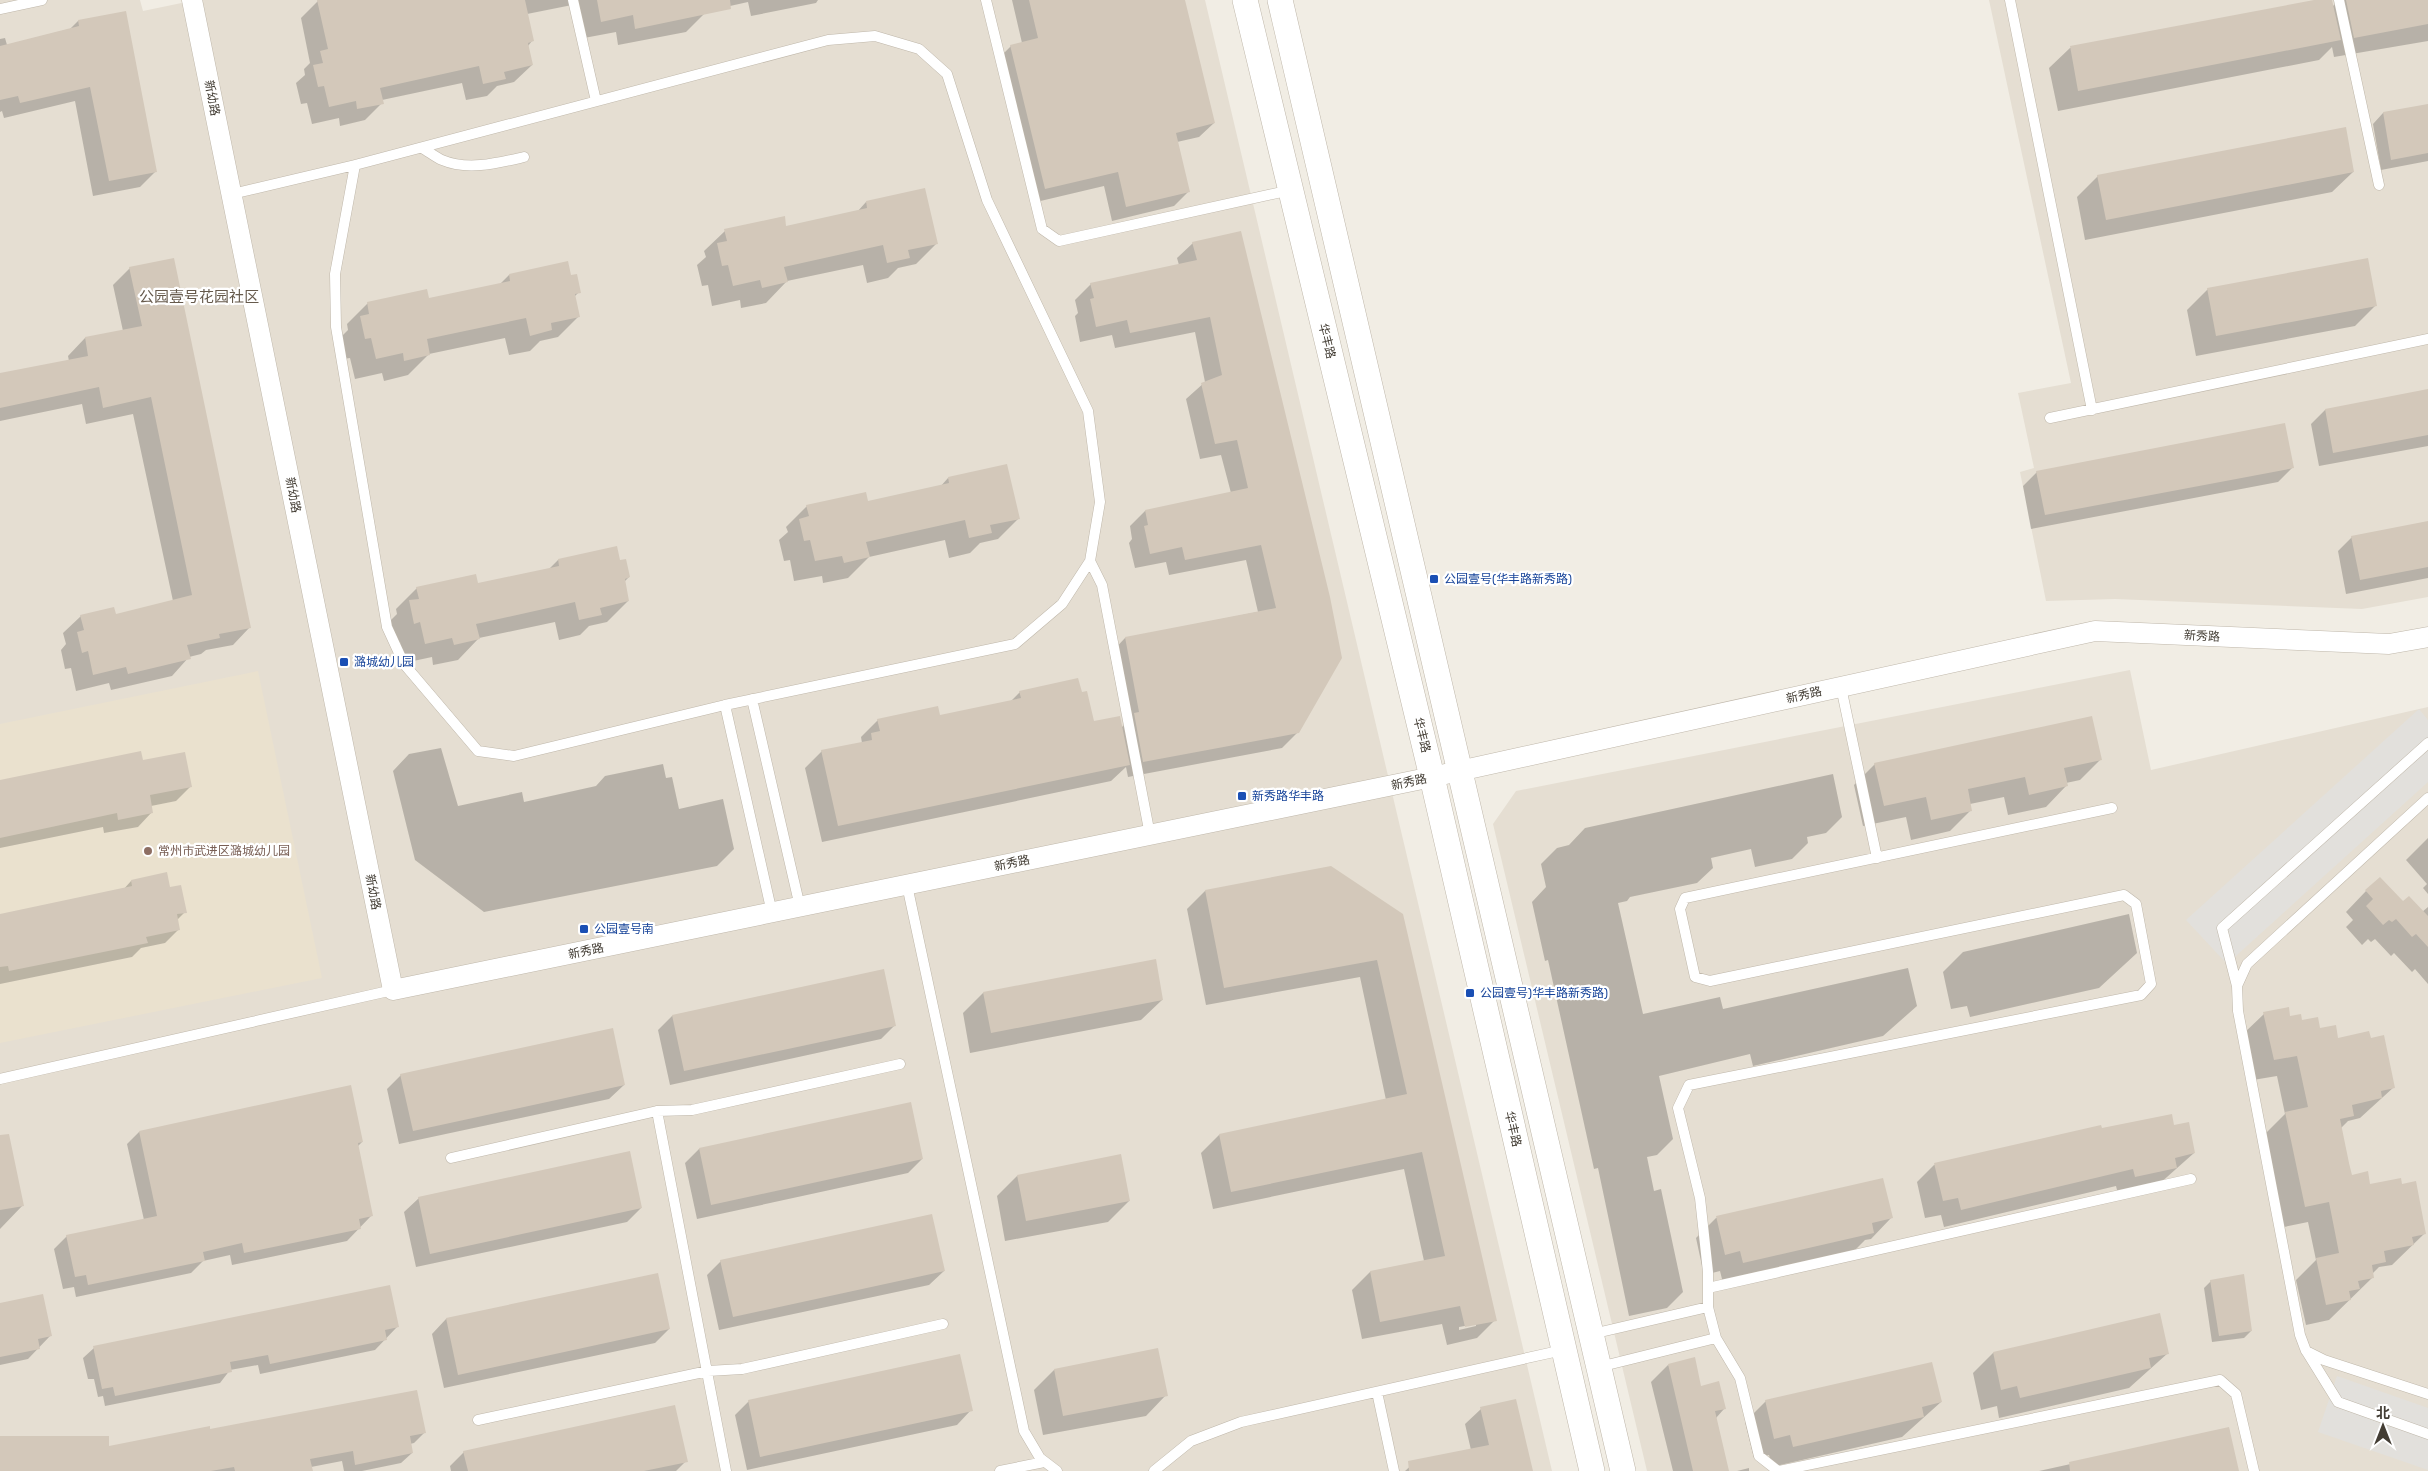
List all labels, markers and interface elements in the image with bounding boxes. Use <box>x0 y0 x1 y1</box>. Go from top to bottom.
street label: 新幼路 <box>202 79 222 117</box>
district label: 公园壹号花园社区 <box>139 288 259 306</box>
street label: 华丰路 <box>1316 322 1338 360</box>
street label: 新幼路 <box>283 476 303 514</box>
place label: 公园壹号(华丰路新秀路) <box>1444 572 1572 586</box>
marker: 公园壹号(华丰路新秀路) <box>1428 573 1440 585</box>
street label: 新秀路 <box>2184 628 2220 644</box>
place label: 潞城幼儿园 <box>354 655 414 669</box>
marker: 潞城幼儿园 <box>338 656 350 668</box>
street label: 新秀路 <box>1785 684 1823 706</box>
street label: 华丰路 <box>1411 716 1433 754</box>
street label: 新秀路 <box>1390 771 1428 793</box>
place label: 新秀路华丰路 <box>1252 789 1324 803</box>
marker: 新秀路华丰路 <box>1236 790 1248 802</box>
place label: 常州市武进区潞城幼儿园 <box>158 844 290 858</box>
marker: 常州市武进区潞城幼儿园 <box>142 845 154 857</box>
street label: 新秀路 <box>993 852 1031 874</box>
street label: 新幼路 <box>363 873 383 911</box>
place label: 公园壹号南 <box>594 922 654 936</box>
marker: 公园壹号南 <box>578 923 590 935</box>
street label: 新秀路 <box>567 940 605 962</box>
place label: 公园壹号)华丰路新秀路) <box>1480 986 1608 1000</box>
marker: 公园壹号)华丰路新秀路) <box>1464 987 1476 999</box>
street label: 华丰路 <box>1502 1110 1524 1148</box>
north arrow <box>2358 1401 2408 1451</box>
text: 北 <box>2376 1405 2390 1422</box>

